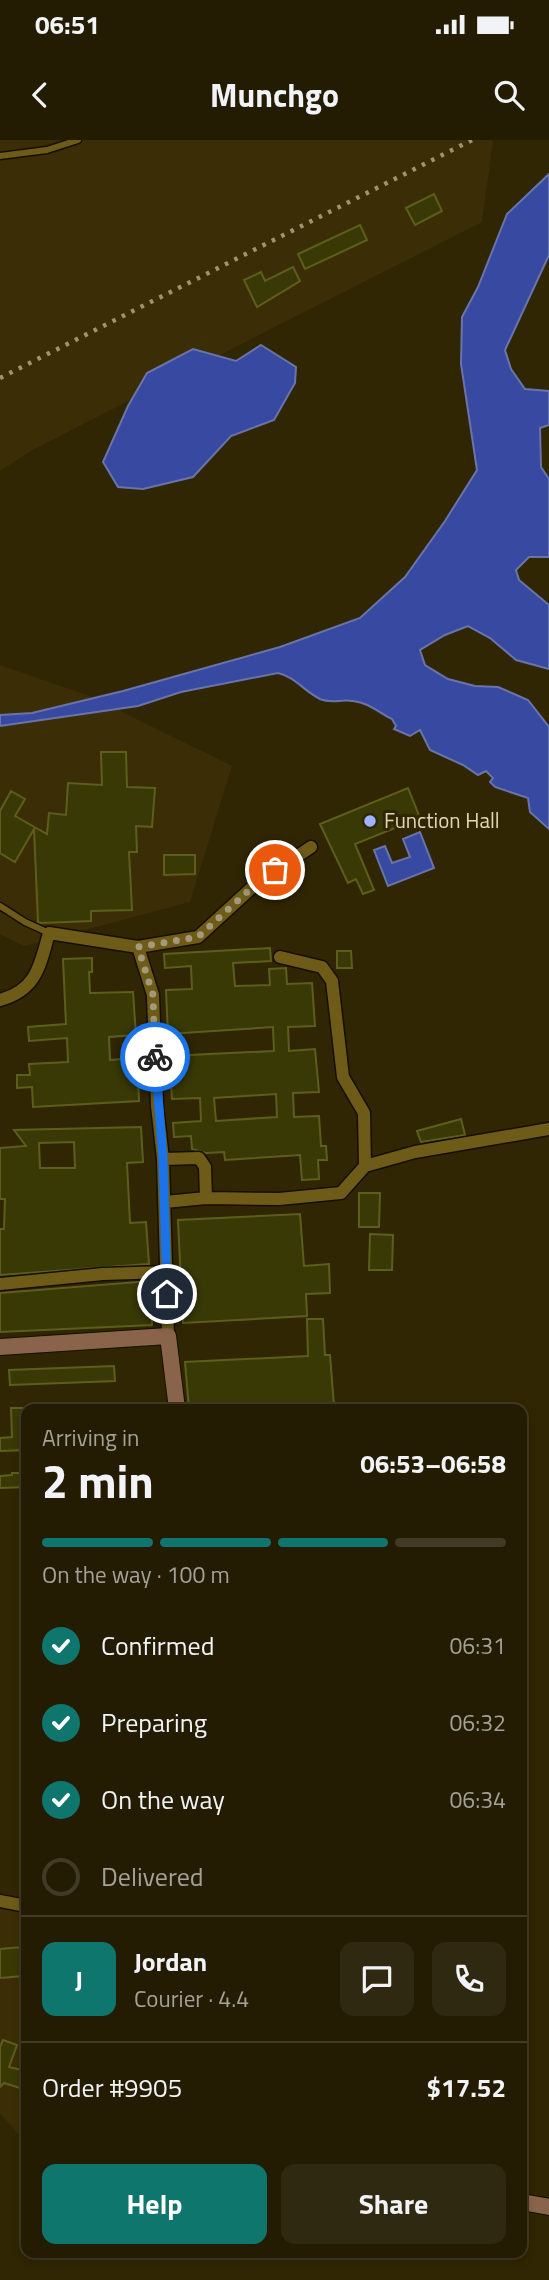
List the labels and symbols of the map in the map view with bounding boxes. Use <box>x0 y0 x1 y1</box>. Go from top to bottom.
place label: Function Hall <box>384 804 500 836</box>
marker: Function Hall <box>362 813 378 829</box>
pin <box>245 840 305 900</box>
courier <box>120 1022 190 1092</box>
pin <box>137 1264 197 1324</box>

